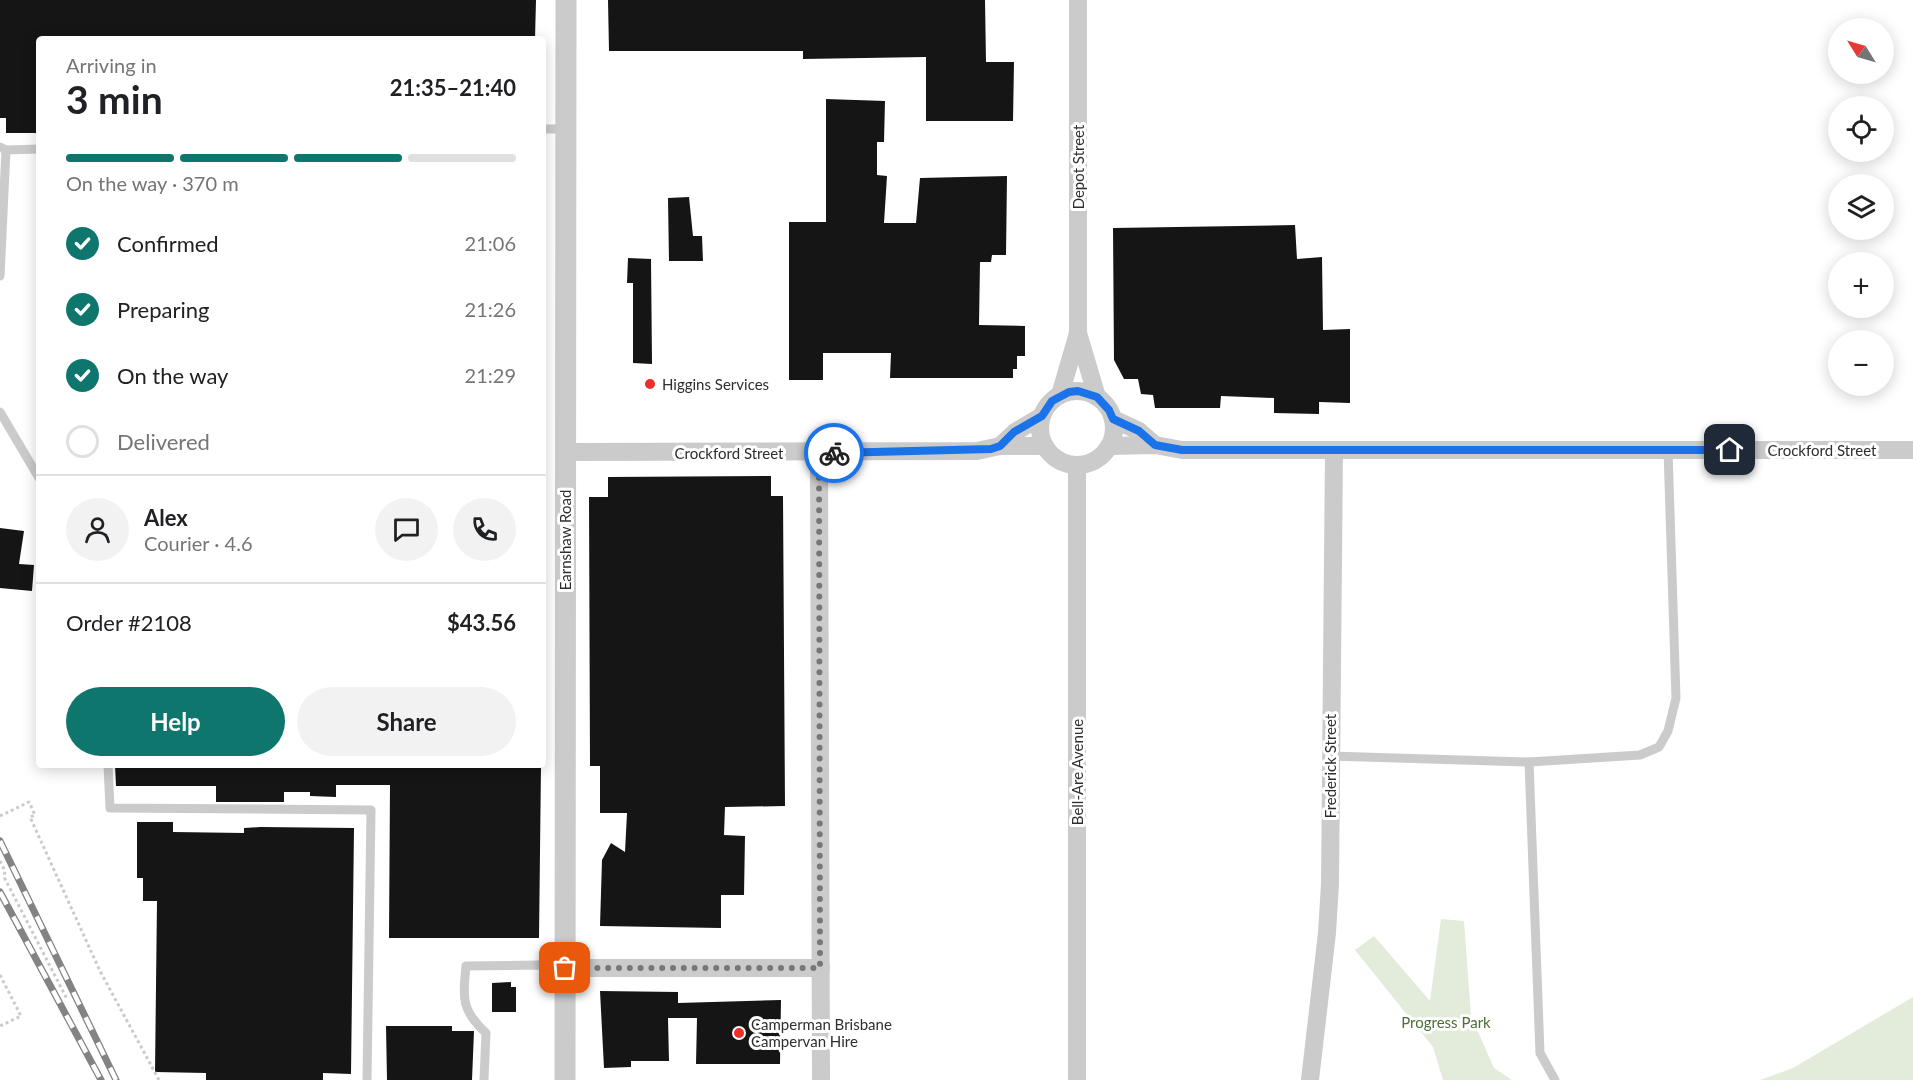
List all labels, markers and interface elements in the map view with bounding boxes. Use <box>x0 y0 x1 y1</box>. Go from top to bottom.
north arrow <box>1828 18 1894 84</box>
map controls <box>1828 18 1894 396</box>
text: Arriving in <box>66 53 157 77</box>
text: 21:35–21:40 <box>390 74 516 101</box>
text: 3 min <box>66 76 163 122</box>
button: locate <box>1828 96 1894 162</box>
street label: Depot Street <box>1069 124 1087 209</box>
text: On the way · 370 m <box>66 171 239 195</box>
button: layers <box>1828 174 1894 240</box>
icon: check <box>66 227 99 260</box>
text: Confirmed <box>117 230 219 257</box>
text: 21:06 <box>465 231 516 255</box>
button: + <box>1828 252 1894 318</box>
icon: check <box>66 293 99 326</box>
text: Preparing <box>117 296 209 323</box>
text: 21:26 <box>465 297 516 321</box>
button: − <box>1828 330 1894 396</box>
icon: check <box>66 359 99 392</box>
text: On the way <box>117 362 228 389</box>
text: 21:29 <box>465 363 516 387</box>
place label: Higgins Services <box>662 375 769 393</box>
marker: Higgins Services <box>643 377 657 391</box>
courier <box>804 423 864 483</box>
pin <box>1704 424 1755 475</box>
text: Delivered <box>117 428 210 455</box>
icon: home <box>1713 433 1746 466</box>
icon: bike <box>818 437 851 470</box>
street label: Crockford Street <box>1768 441 1877 459</box>
street label: Crockford Street <box>675 444 784 462</box>
street label: Earnshaw Road <box>556 490 574 590</box>
button: person <box>66 498 129 561</box>
button: chat <box>375 498 438 561</box>
button: phone <box>453 498 516 561</box>
text: Alex <box>144 504 188 531</box>
text: Courier · 4.6 <box>144 531 253 555</box>
text: Order #2108 <box>66 609 192 636</box>
text: $43.56 <box>447 609 516 636</box>
button: Help <box>66 687 285 756</box>
button: Share <box>297 687 516 756</box>
street label: Frederick Street <box>1321 713 1339 818</box>
street label: Bell-Are Avenue <box>1068 719 1086 825</box>
pin <box>539 942 590 993</box>
icon: bag <box>548 951 581 984</box>
park label: Progress Park <box>1401 1013 1491 1031</box>
place label: Camperman Brisbane Campervan Hire <box>751 1015 892 1050</box>
marker: Camperman Brisbane Campervan Hire <box>732 1026 746 1040</box>

